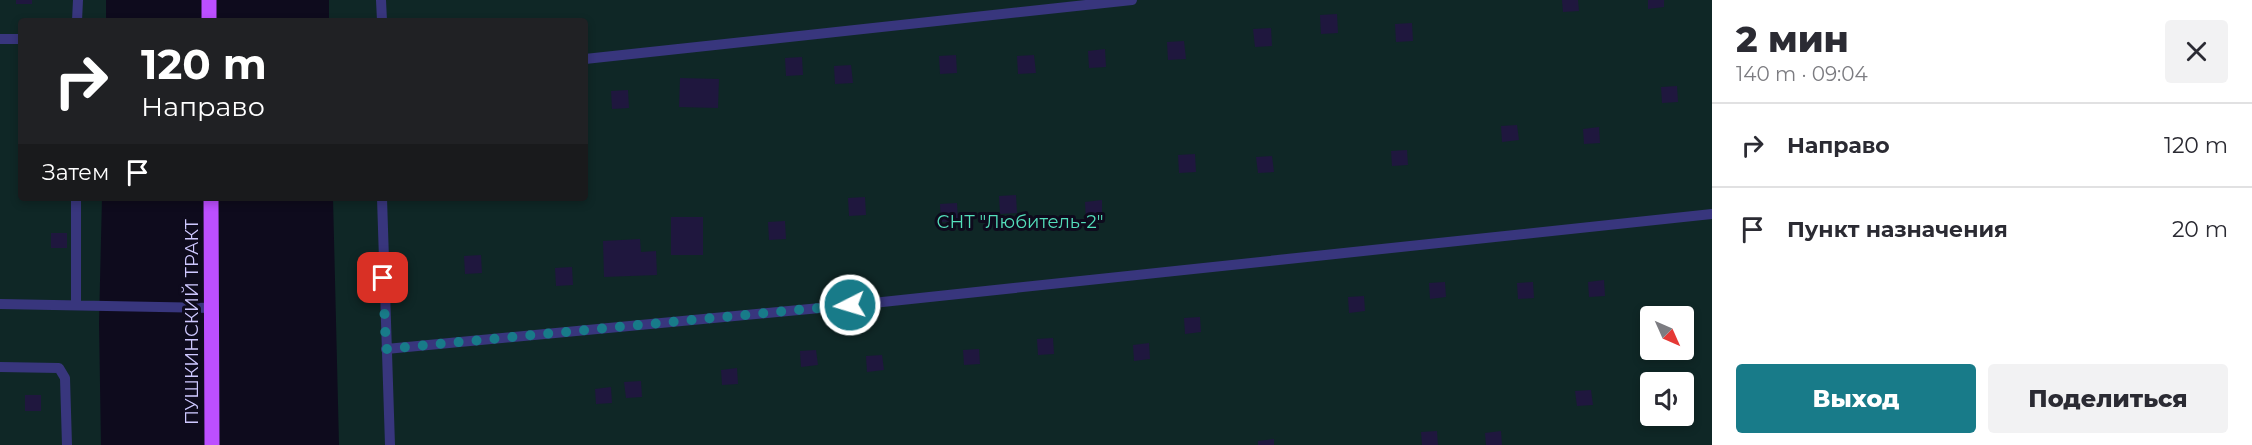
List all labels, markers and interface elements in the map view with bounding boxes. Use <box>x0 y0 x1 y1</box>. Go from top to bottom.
text: 2 мин <box>1736 17 1849 61</box>
button: close <box>2165 20 2228 83</box>
text: 120 m <box>141 38 267 90</box>
icon: right <box>42 42 120 120</box>
text: 140 m · 09:04 <box>1736 62 1868 86</box>
text: Направо <box>141 90 265 123</box>
icon: right <box>1736 129 1769 162</box>
text: Направо <box>1787 132 1890 159</box>
text: 120 m <box>2164 132 2228 159</box>
icon: arrive <box>121 156 154 189</box>
text: Затем <box>42 159 109 186</box>
park label: СНТ "Любитель-2" <box>937 211 1104 233</box>
icon: arrive <box>1736 213 1769 246</box>
text: Пункт назначения <box>1787 216 2008 243</box>
text: 20 m <box>2172 216 2228 243</box>
street label: ПУШКИНСКИЙ ТРАКТ <box>181 218 203 425</box>
pin <box>357 252 408 303</box>
icon: arrive <box>366 261 399 294</box>
position arrow <box>818 273 882 337</box>
north arrow <box>1640 306 1694 360</box>
map controls <box>1640 306 1694 426</box>
button: Выход <box>1736 364 1976 433</box>
button: Поделиться <box>1988 364 2228 433</box>
button: sound <box>1640 372 1694 426</box>

